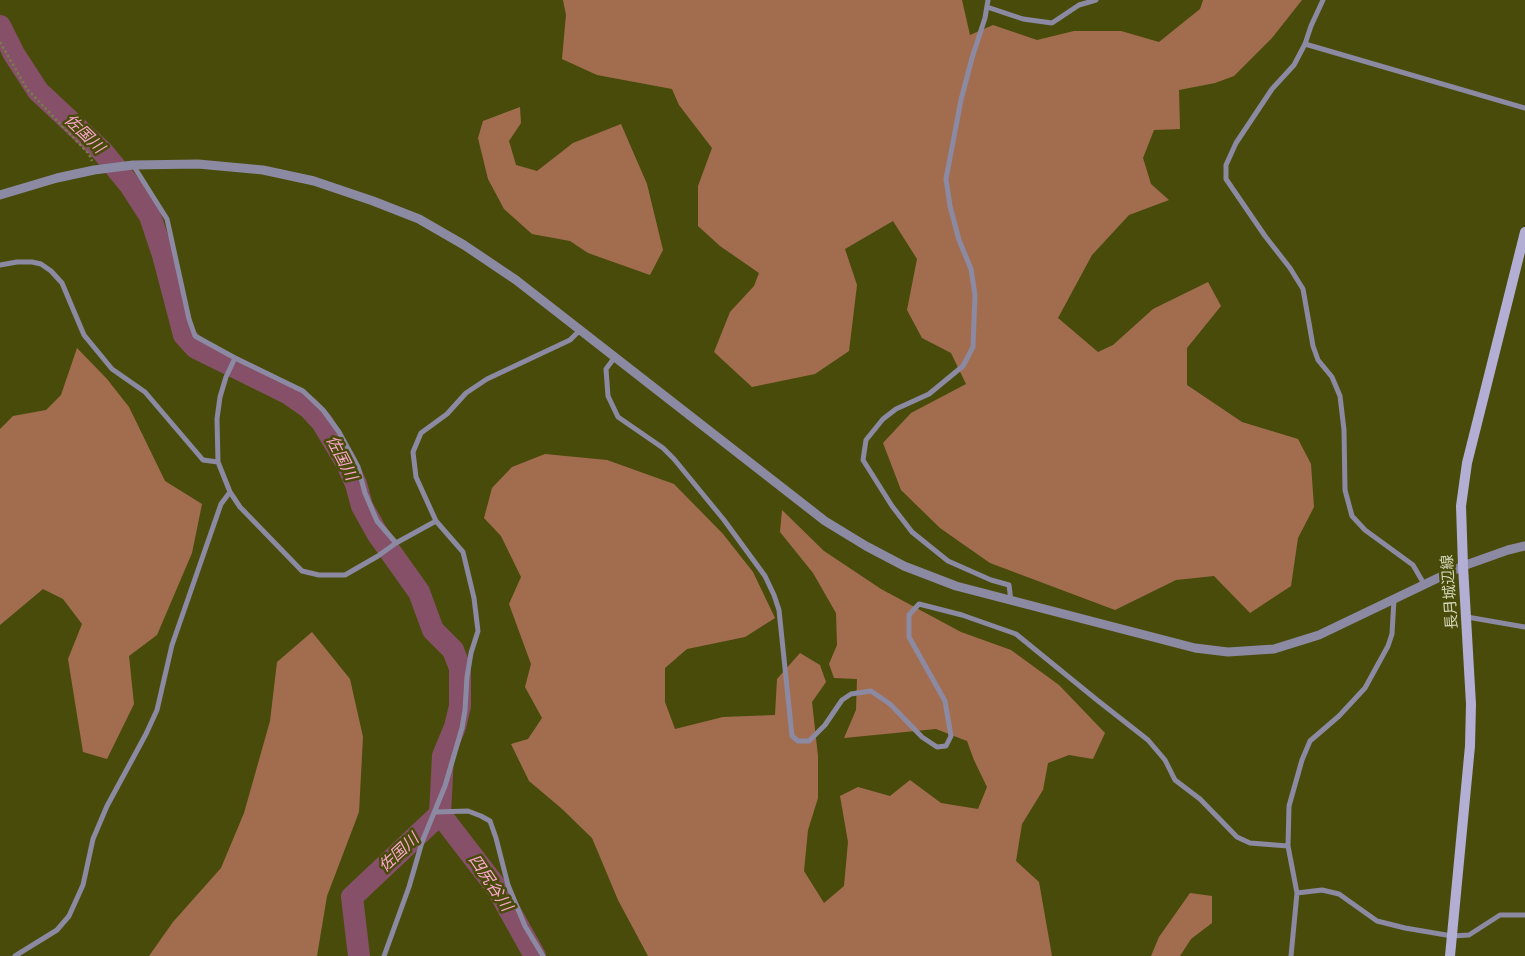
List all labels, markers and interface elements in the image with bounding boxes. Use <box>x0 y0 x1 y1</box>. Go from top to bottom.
water label: 佐国川 <box>60 110 108 158</box>
water label: 佐国川 <box>322 432 360 484</box>
street label: 長月城辺線 <box>1438 554 1462 630</box>
water label: 佐国川 <box>375 830 423 876</box>
water label: 四尻谷川 <box>464 851 516 915</box>

